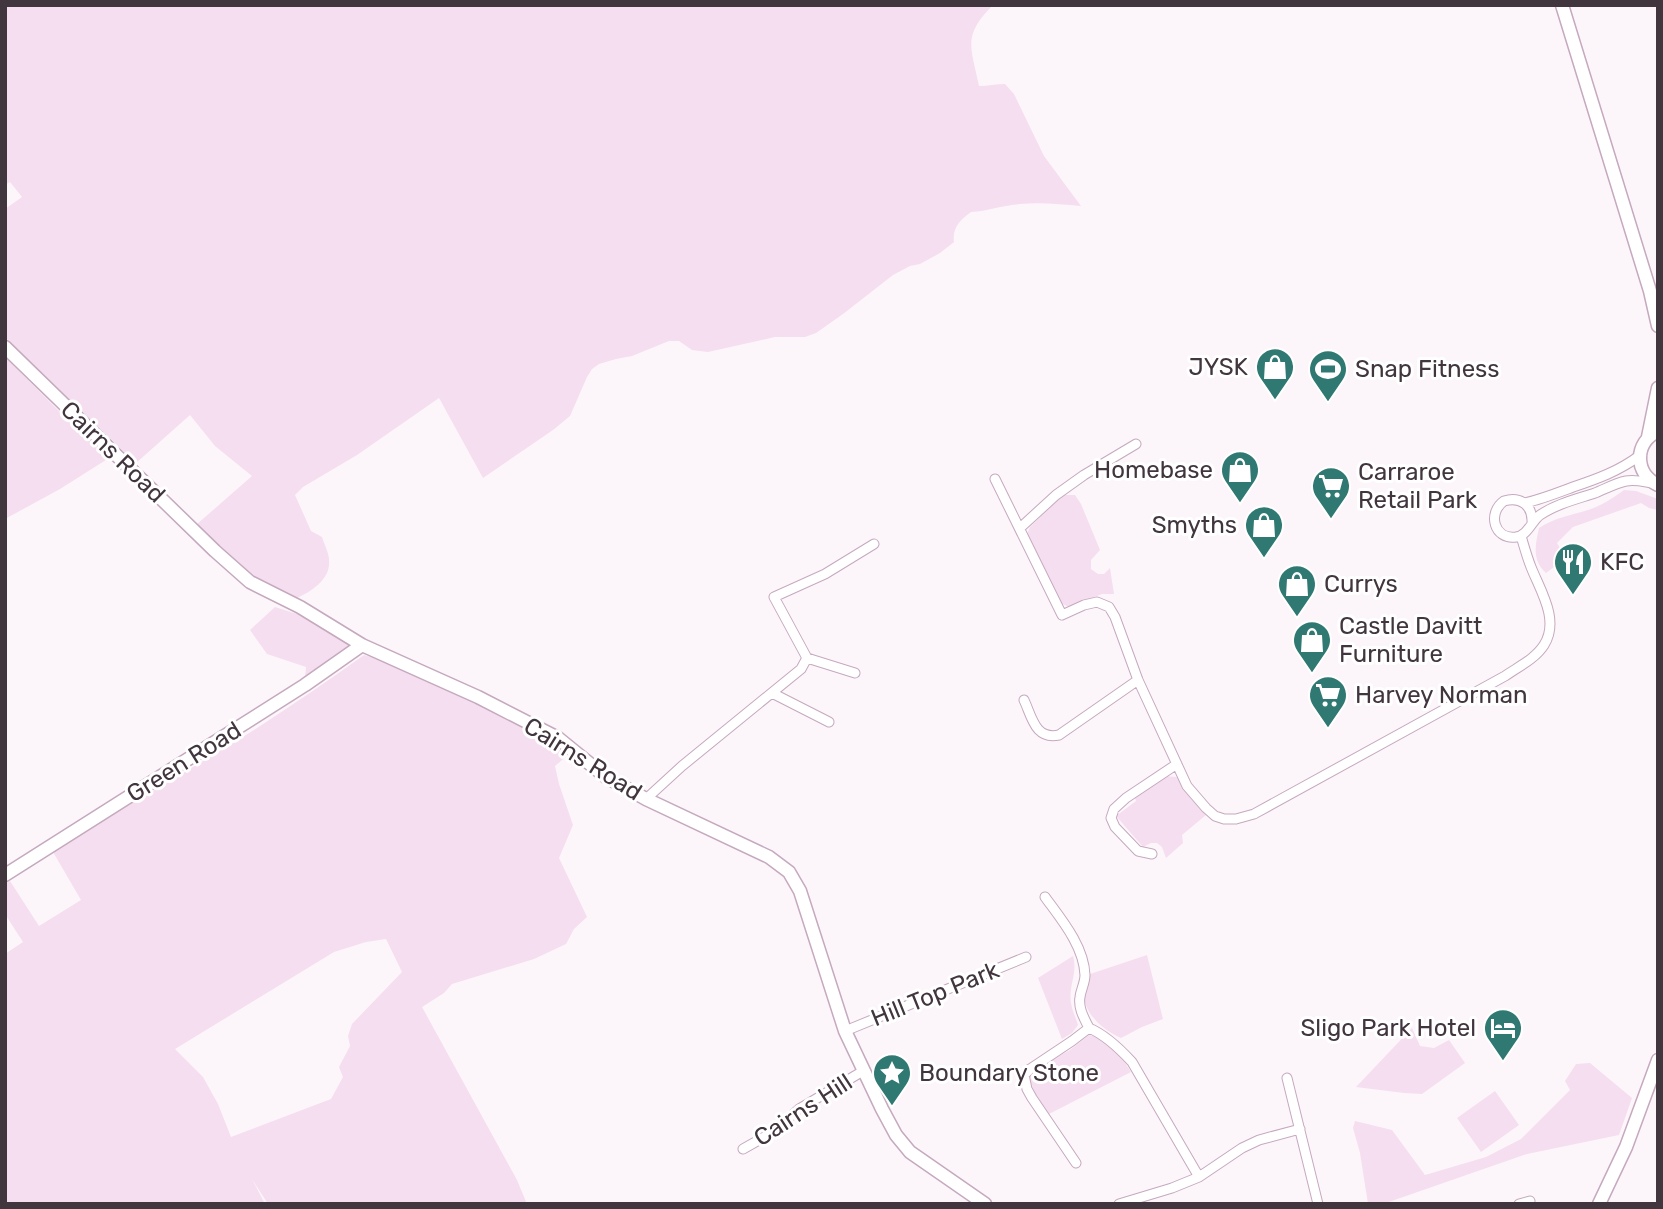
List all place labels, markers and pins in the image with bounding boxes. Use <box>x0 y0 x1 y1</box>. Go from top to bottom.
shop icon: JYSK <box>1254 346 1296 401</box>
sports icon: Snap Fitness <box>1307 348 1349 403</box>
place label: JYSK <box>1188 353 1249 381</box>
place label: Snap Fitness <box>1355 355 1500 383</box>
shop icon: Homebase <box>1219 449 1261 504</box>
place label: Homebase <box>1094 456 1213 484</box>
place label: Carraroe Retail Park <box>1358 458 1478 514</box>
supermarket icon: Carraroe Retail Park <box>1310 465 1352 520</box>
shop icon: Smyths <box>1243 504 1285 559</box>
place label: Smyths <box>1152 511 1237 539</box>
restaurant icon: KFC <box>1552 541 1594 596</box>
place label: KFC <box>1600 548 1644 576</box>
shop icon: Currys <box>1276 563 1318 618</box>
place label: Currys <box>1324 570 1398 598</box>
place label: Castle Davitt Furniture <box>1339 612 1482 668</box>
shop icon: Castle Davitt Furniture <box>1291 619 1333 674</box>
supermarket icon: Harvey Norman <box>1307 674 1349 729</box>
place label: Harvey Norman <box>1355 681 1528 709</box>
hotel icon: Sligo Park Hotel <box>1482 1007 1524 1062</box>
place label: Sligo Park Hotel <box>1300 1014 1476 1042</box>
place icon: Boundary Stone <box>871 1052 913 1107</box>
place label: Boundary Stone <box>919 1059 1099 1087</box>

